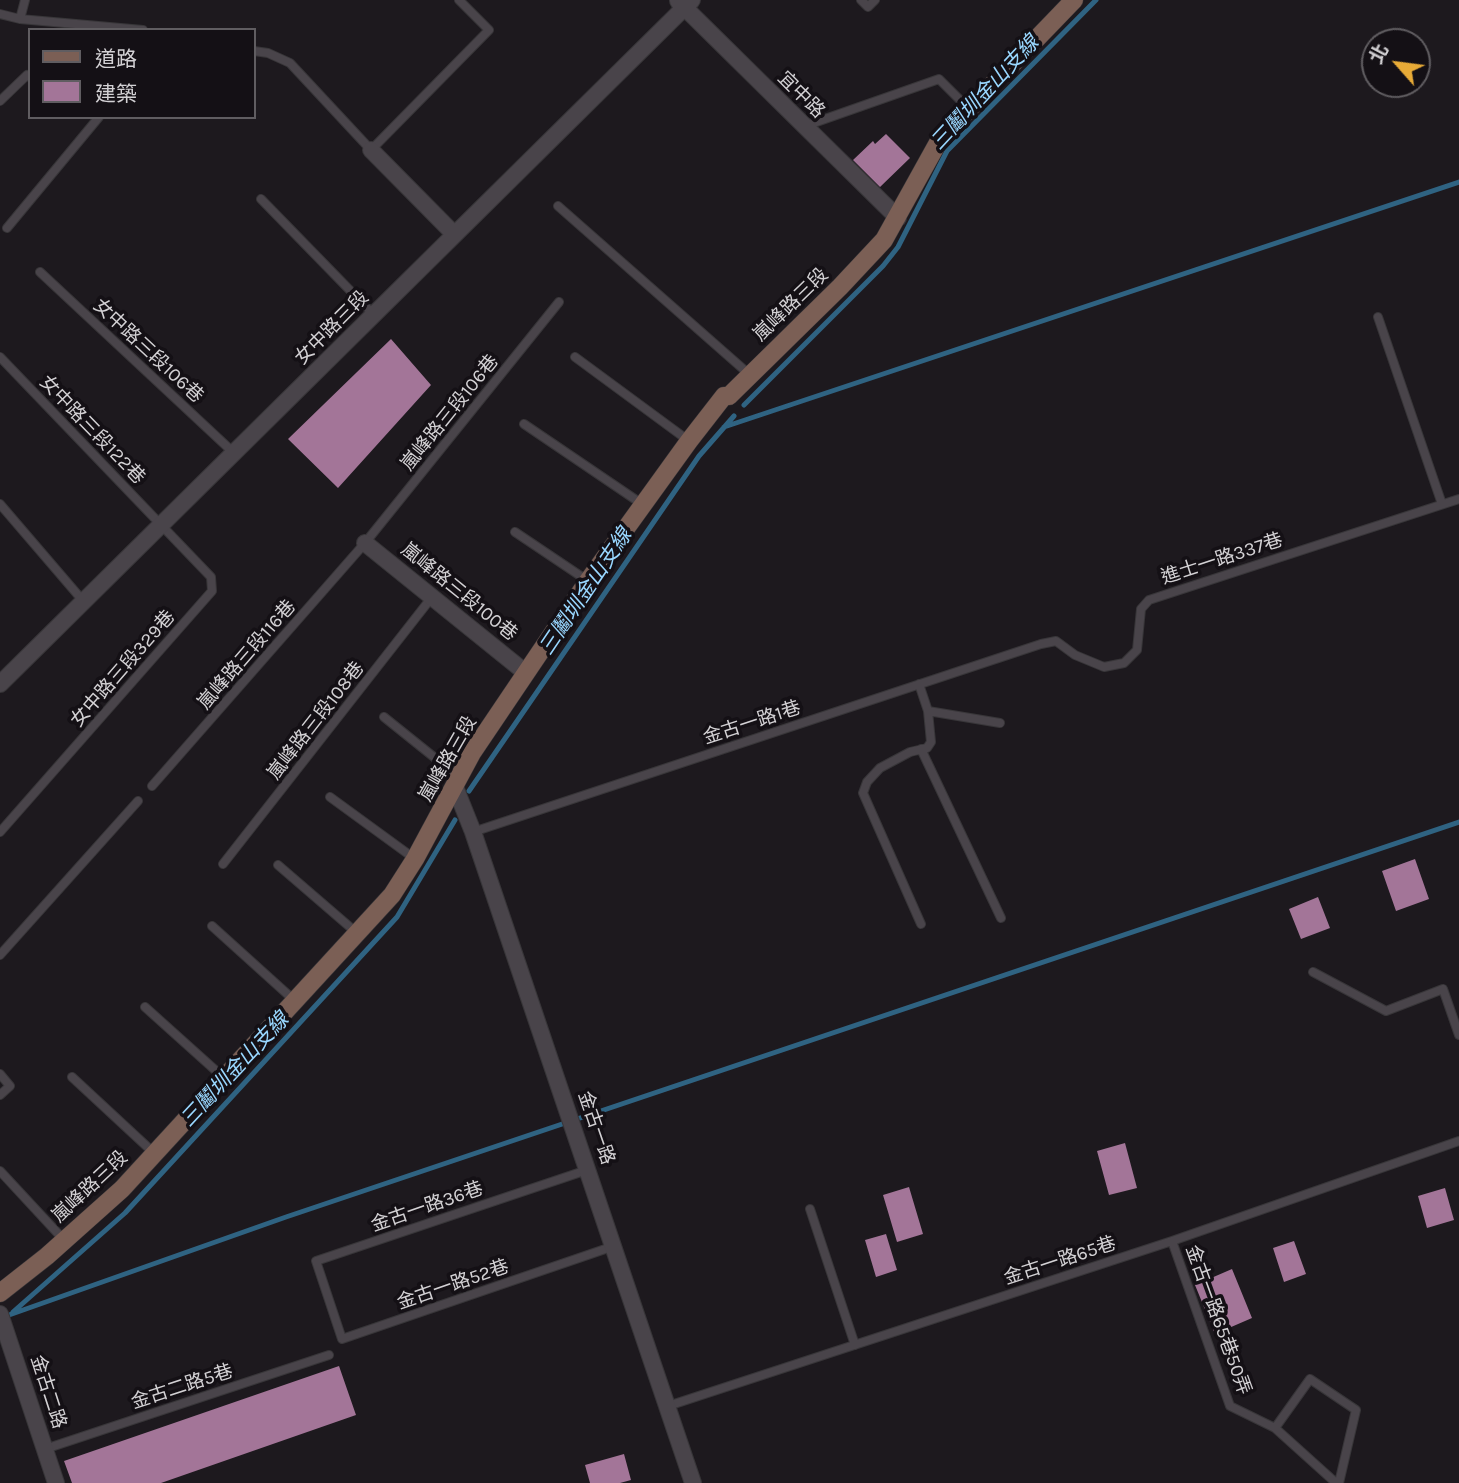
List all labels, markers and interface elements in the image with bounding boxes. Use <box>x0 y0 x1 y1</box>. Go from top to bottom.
legend <box>28 28 256 119</box>
north arrow <box>1361 28 1431 98</box>
water label: 三鬮圳金山支線 <box>926 31 1044 155</box>
text: 北 <box>1365 41 1393 68</box>
text: 道路 <box>95 47 137 71</box>
street label: 宜中路 <box>773 67 829 123</box>
text: 建築 <box>95 82 137 106</box>
street label: 嵐峰路三段 <box>749 264 833 346</box>
street label: 女中路三段 <box>290 286 374 370</box>
street label: 女中路三段106巷 <box>88 294 208 408</box>
street label: 嵐峰路三段106巷 <box>396 350 504 476</box>
street label: 女中路三段122巷 <box>34 371 150 489</box>
water label: 三鬮圳金山支線 <box>534 524 638 660</box>
street label: 進士一路337巷 <box>1158 529 1286 589</box>
street label: 嵐峰路三段100巷 <box>396 538 522 646</box>
street label: 嵐峰路三段116巷 <box>193 596 301 714</box>
street label: 女中路三段329巷 <box>66 606 180 732</box>
street label: 嵐峰路三段108巷 <box>263 658 369 784</box>
street label: 金古一路1巷 <box>700 697 804 749</box>
street label: 嵐峰路三段 <box>414 712 482 806</box>
water label: 三鬮圳金山支線 <box>176 1008 294 1132</box>
street label: 金古一路 <box>573 1088 619 1168</box>
street label: 嵐峰路三段 <box>47 1146 133 1228</box>
street label: 金古一路36巷 <box>368 1177 486 1237</box>
street label: 金古一路65巷 <box>1001 1232 1119 1290</box>
street label: 金古一路65巷50弄 <box>1180 1242 1256 1398</box>
street label: 金古一路52巷 <box>394 1255 512 1315</box>
street label: 金古二路 <box>25 1352 71 1432</box>
street label: 金古二路5巷 <box>128 1360 236 1414</box>

